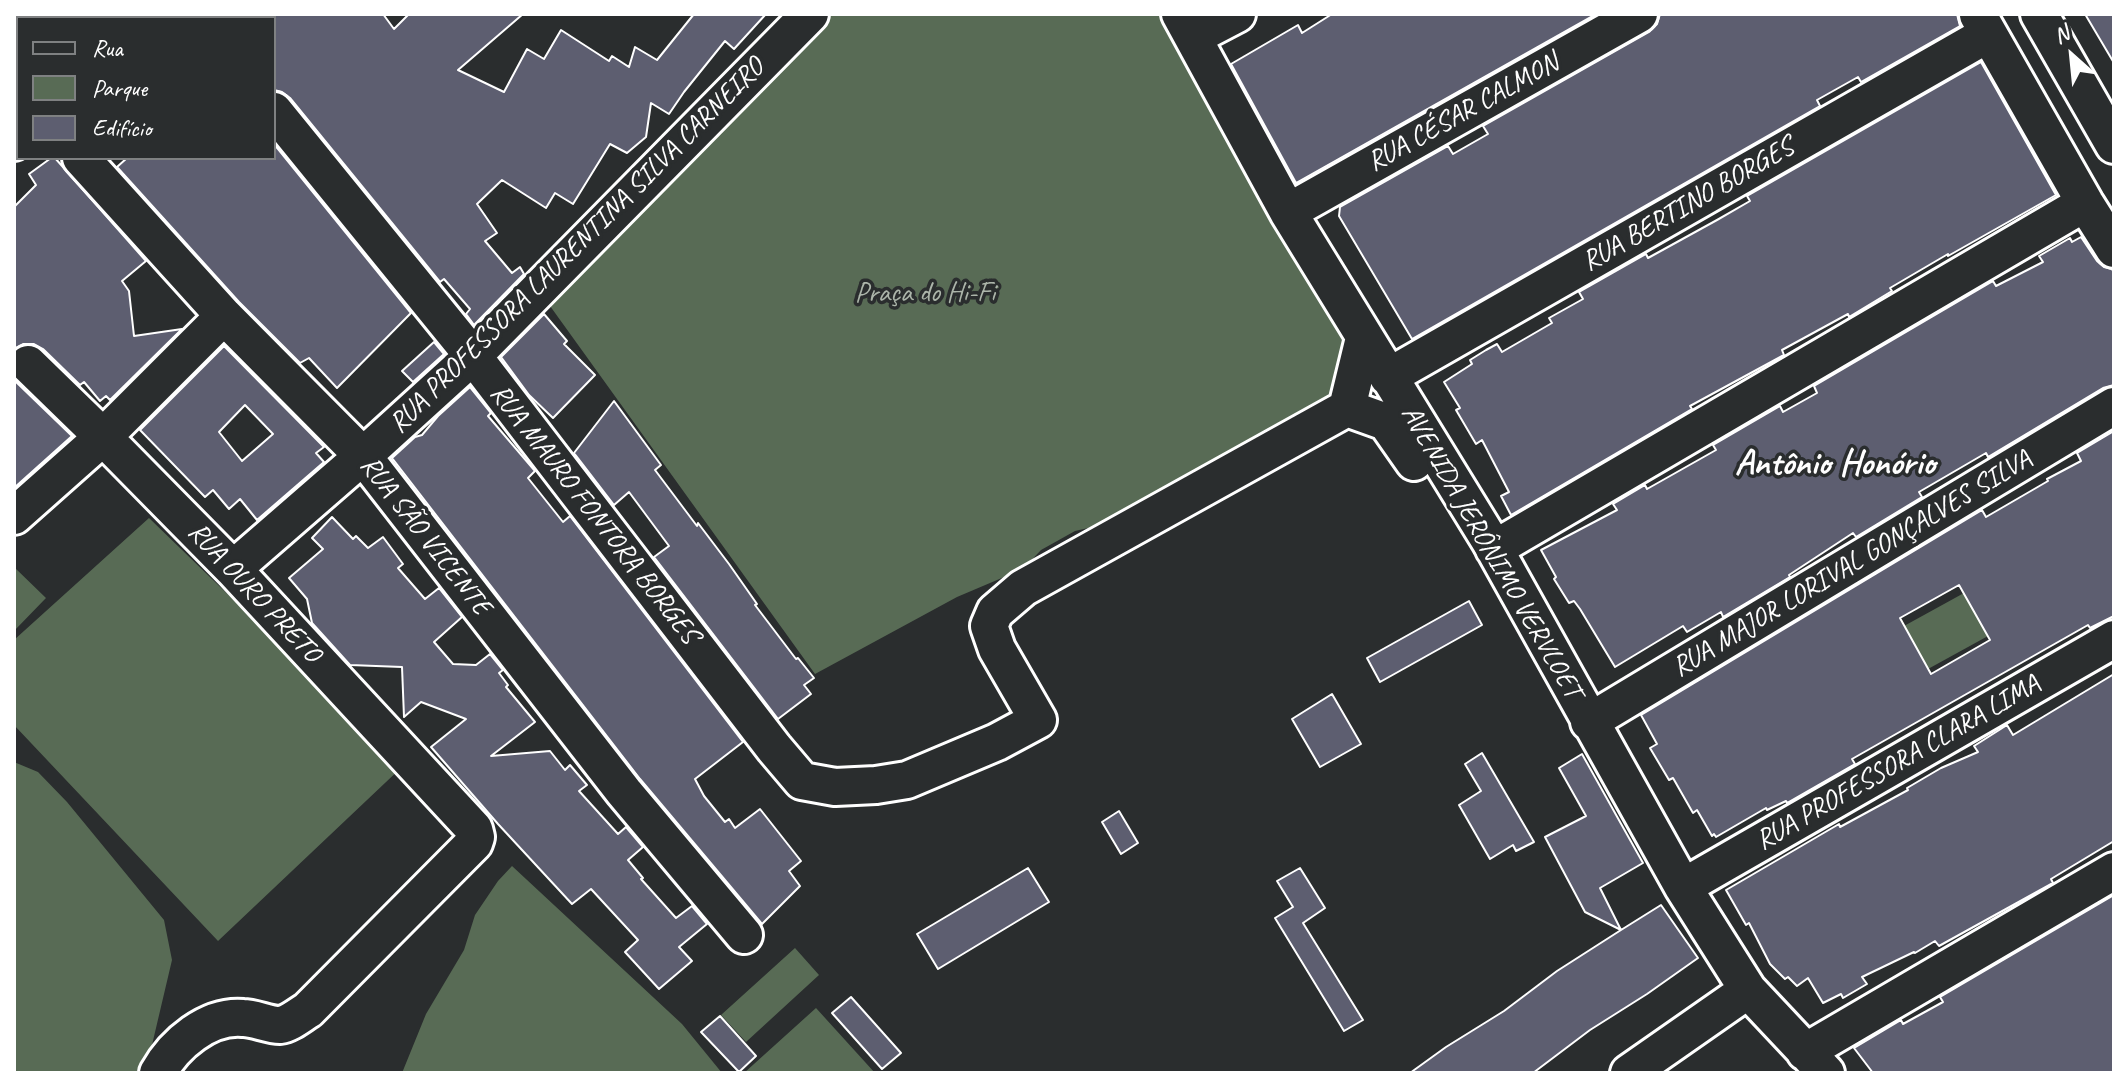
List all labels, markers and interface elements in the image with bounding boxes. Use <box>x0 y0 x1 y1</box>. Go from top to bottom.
legend <box>16 16 276 160</box>
north arrow <box>2032 16 2112 96</box>
text: N <box>2049 19 2074 50</box>
text: Rua <box>92 33 123 63</box>
street label: RUA CÉSAR CALMON <box>1361 47 1565 179</box>
street label: RUA PROFESSORA LAURENTINA SILVA CARNEIRO <box>382 51 772 441</box>
text: Parque <box>92 73 147 103</box>
text: Edifício <box>92 113 152 143</box>
street label: RUA BERTINO BORGES <box>1576 131 1800 279</box>
park label: Praça do Hi-Fi <box>855 277 995 311</box>
street label: RUA MAURO FONTORA BORGES <box>482 378 706 650</box>
street label: AVENIDA JERÔNIMO VERVLOET <box>1393 400 1589 704</box>
street label: RUA MAJOR LORIVAL GONÇALVES SILVA <box>1666 443 2038 685</box>
district label: Antônio Honório <box>1735 443 1935 487</box>
street label: RUA SÃO VICENTE <box>352 450 498 622</box>
street label: RUA OURO PRETO <box>180 516 328 670</box>
street label: RUA PROFESSORA CLARA LIMA <box>1750 668 2046 858</box>

